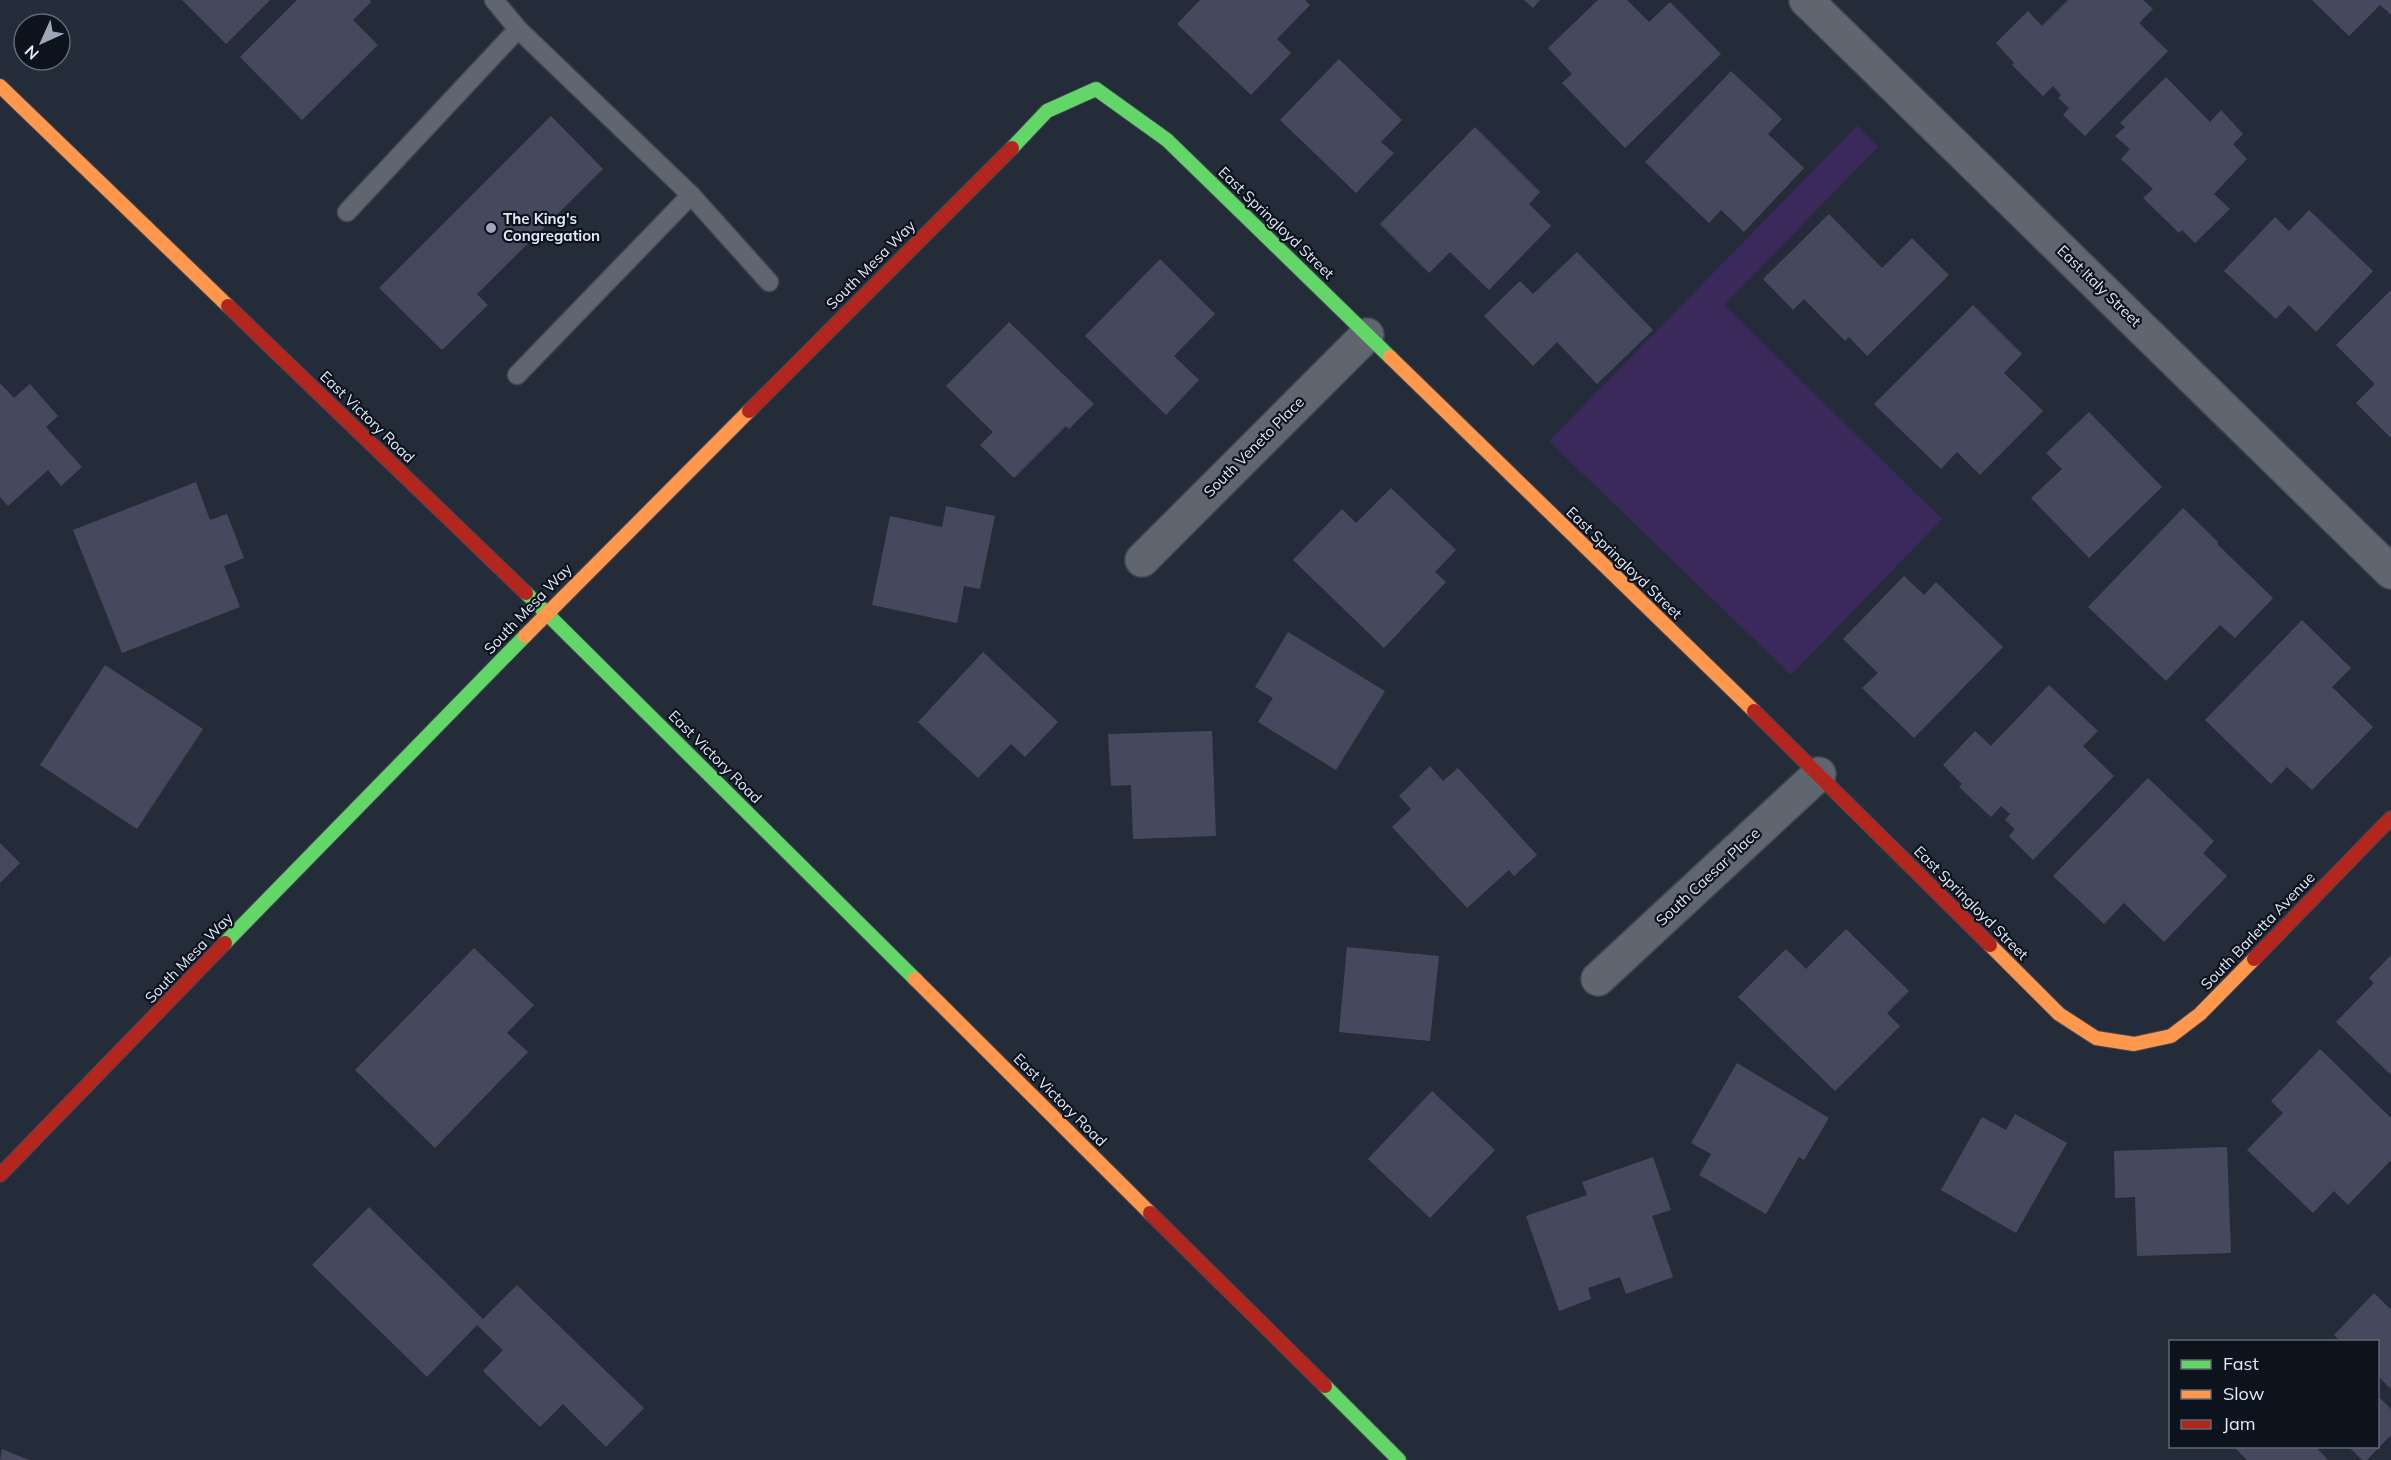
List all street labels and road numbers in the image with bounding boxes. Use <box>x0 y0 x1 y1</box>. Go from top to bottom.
street label: East Springloyd Street <box>1214 162 1338 283</box>
street label: South Mesa Way <box>822 216 919 313</box>
street label: East Italy Street <box>2053 241 2145 330</box>
street label: East Victory Road <box>316 367 419 467</box>
street label: South Veneto Place <box>1199 392 1308 501</box>
street label: East Springloyd Street <box>1562 502 1686 623</box>
street label: South Mesa Way <box>480 559 576 658</box>
street label: East Victory Road <box>665 706 766 807</box>
street label: South Caesar Place <box>1652 824 1764 930</box>
street label: East Springloyd Street <box>1910 842 2032 964</box>
street label: South Barletta Avenue <box>2196 868 2319 993</box>
street label: South Mesa Way <box>141 908 237 1007</box>
street label: East Victory Road <box>1010 1049 1111 1150</box>

